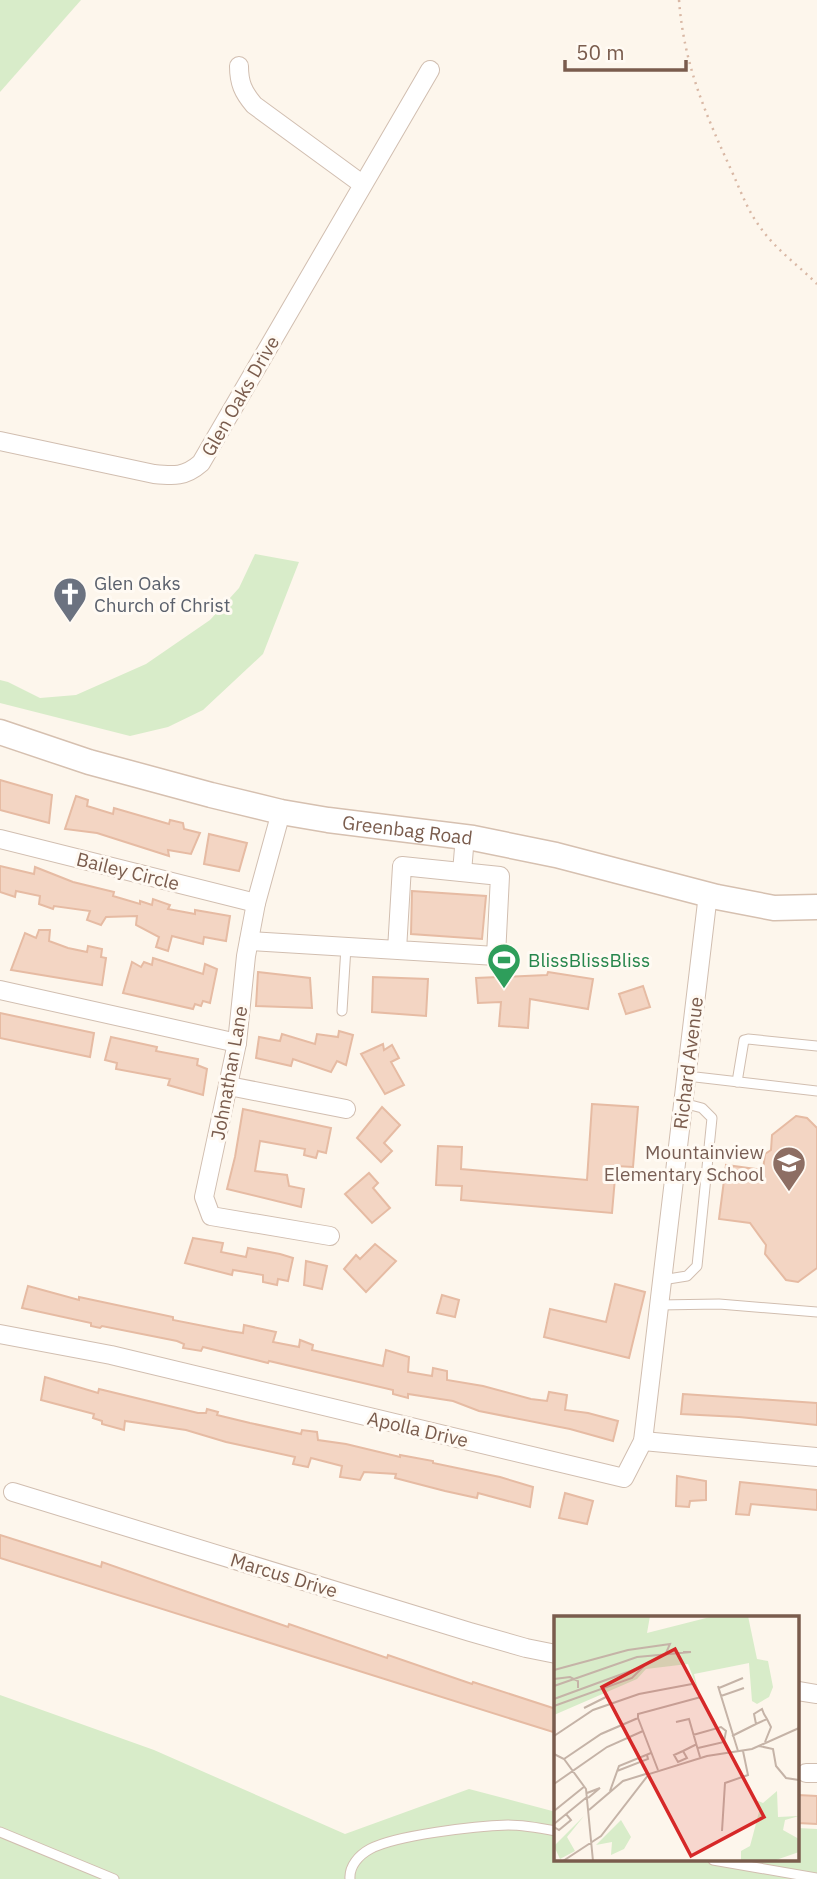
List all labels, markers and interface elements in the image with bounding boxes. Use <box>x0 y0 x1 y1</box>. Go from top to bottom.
scale bar <box>565 28 686 72</box>
text: 50 m <box>576 38 625 66</box>
street label: Glen Oaks Drive <box>196 331 284 461</box>
place label: Glen Oaks Church of Christ <box>94 571 230 617</box>
church icon: Glen Oaks Church of Christ <box>51 575 89 624</box>
street label: Greenbag Road <box>341 810 474 850</box>
street label: Bailey Circle <box>74 847 182 895</box>
sports icon: BlissBlissBliss <box>485 941 523 990</box>
place label: BlissBlissBliss <box>528 948 650 972</box>
street label: Richard Avenue <box>668 995 708 1131</box>
street label: Johnathan Lane <box>205 1004 253 1142</box>
place label: Mountainview Elementary School <box>604 1140 764 1186</box>
school or university icon: Mountainview Elementary School <box>770 1144 808 1193</box>
street label: Apolla Drive <box>365 1406 471 1452</box>
street label: Marcus Drive <box>228 1547 340 1603</box>
inset map <box>554 1616 800 1862</box>

